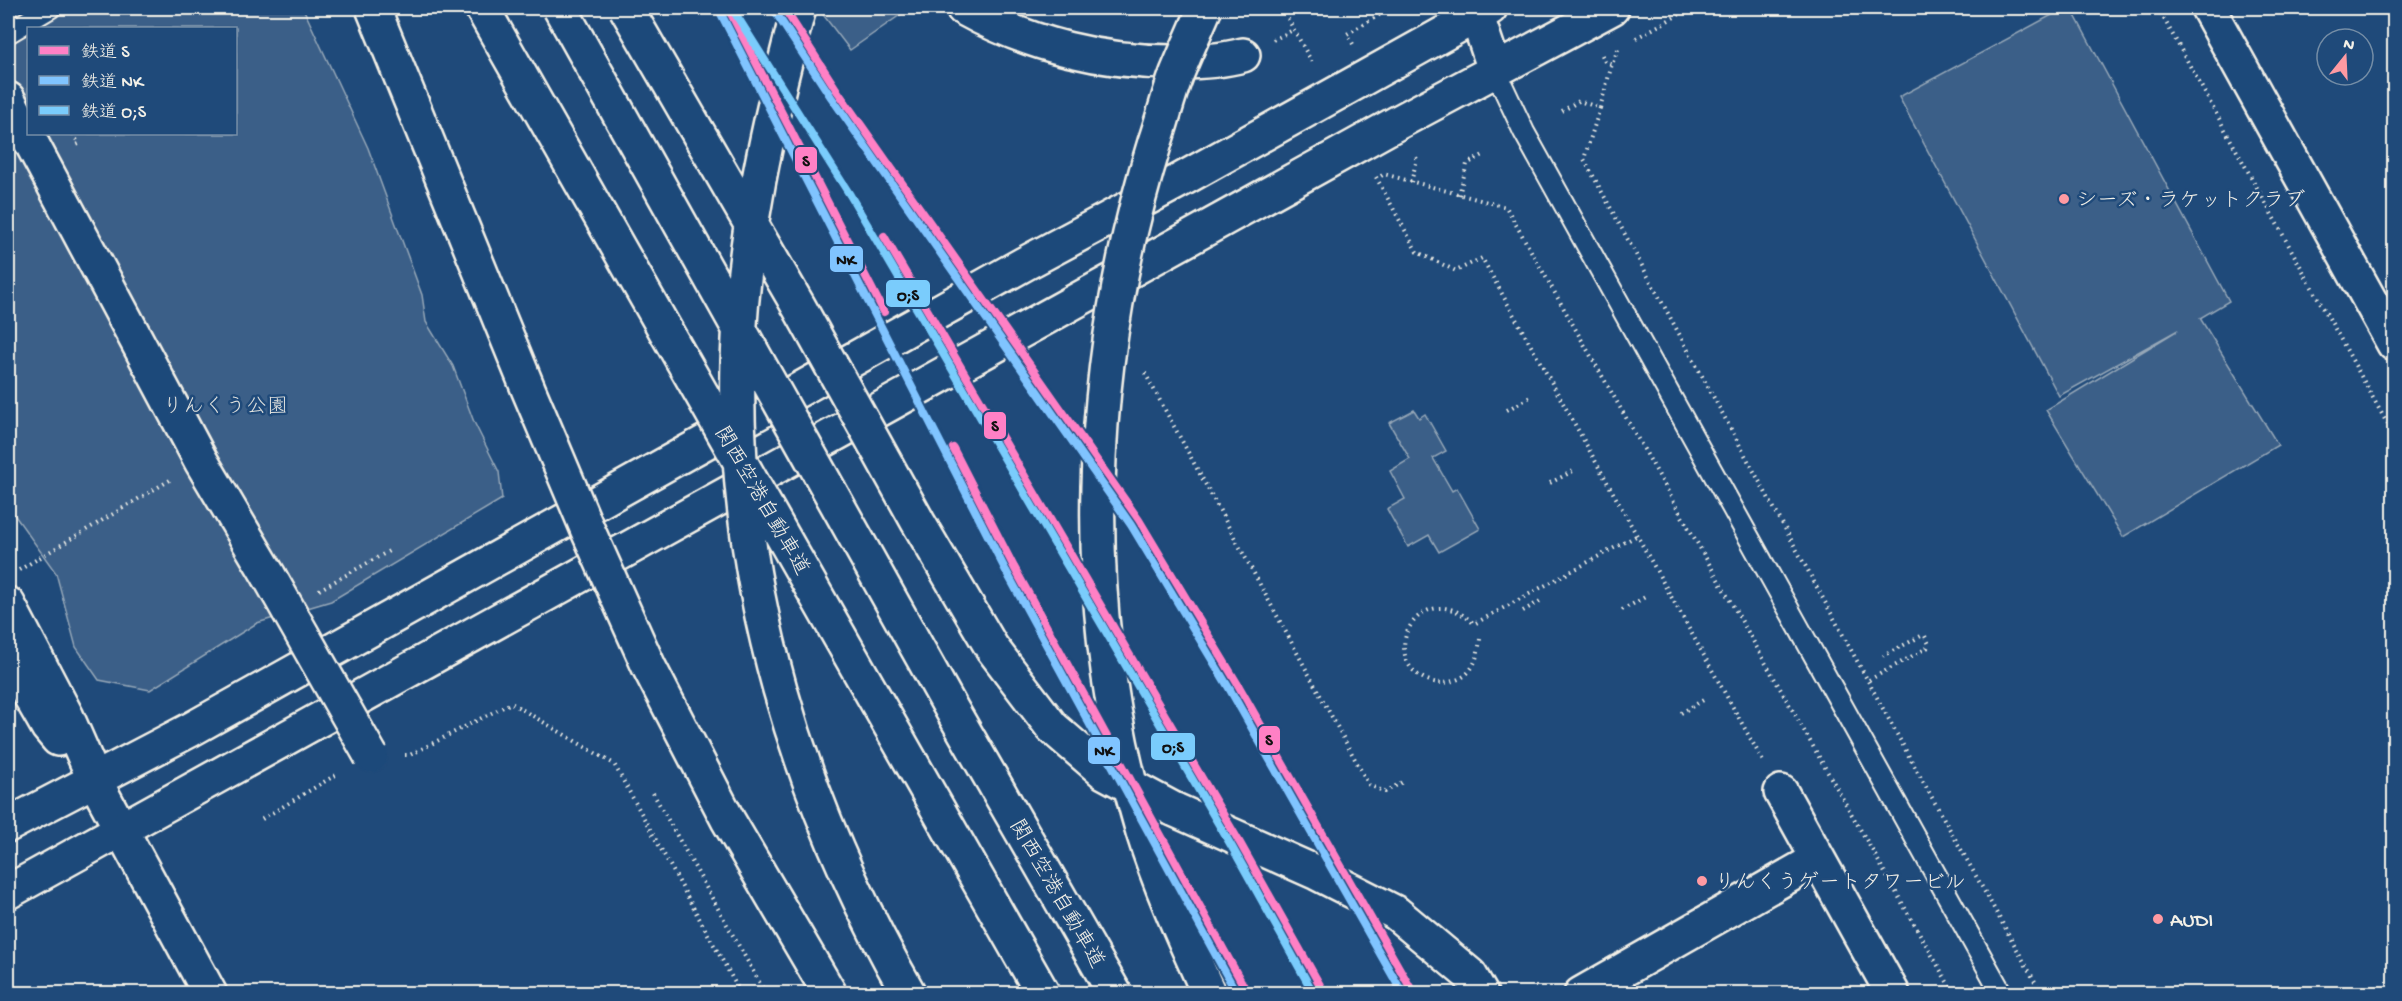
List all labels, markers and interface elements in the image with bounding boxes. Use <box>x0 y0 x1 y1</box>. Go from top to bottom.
legend <box>27 27 237 135</box>
north arrow <box>2315 27 2375 87</box>
text: N <box>2341 35 2357 57</box>
text: 鉄道 S <box>81 42 130 64</box>
text: 鉄道 NK <box>81 72 145 94</box>
text: 鉄道 O;S <box>81 102 147 124</box>
line badge: S <box>794 146 818 174</box>
text: S <box>802 154 810 173</box>
place label: シーズ・ラケットクラブ <box>2076 189 2305 215</box>
marker: シーズ・ラケットクラブ <box>2057 192 2071 206</box>
line badge: NK <box>829 245 864 273</box>
text: NK <box>836 253 858 272</box>
line badge: O;S <box>885 279 931 308</box>
text: O;S <box>897 288 920 307</box>
park label: りんくう公園 <box>162 396 288 421</box>
line badge: S <box>983 411 1007 440</box>
text: S <box>991 419 999 438</box>
street label: 関西空港自動車道 <box>707 422 815 581</box>
line badge: S <box>1258 725 1281 754</box>
line badge: O;S <box>1150 732 1196 761</box>
text: S <box>1265 733 1273 752</box>
line badge: NK <box>1087 736 1121 765</box>
text: O;S <box>1162 740 1185 759</box>
text: NK <box>1094 744 1116 763</box>
street label: 関西空港自動車道 <box>1002 815 1110 974</box>
place label: りんくうゲートタワービル <box>1714 871 1966 897</box>
marker: りんくうゲートタワービル <box>1695 874 1709 888</box>
place label: AUDI <box>2170 910 2213 935</box>
marker: AUDI <box>2151 912 2165 926</box>

